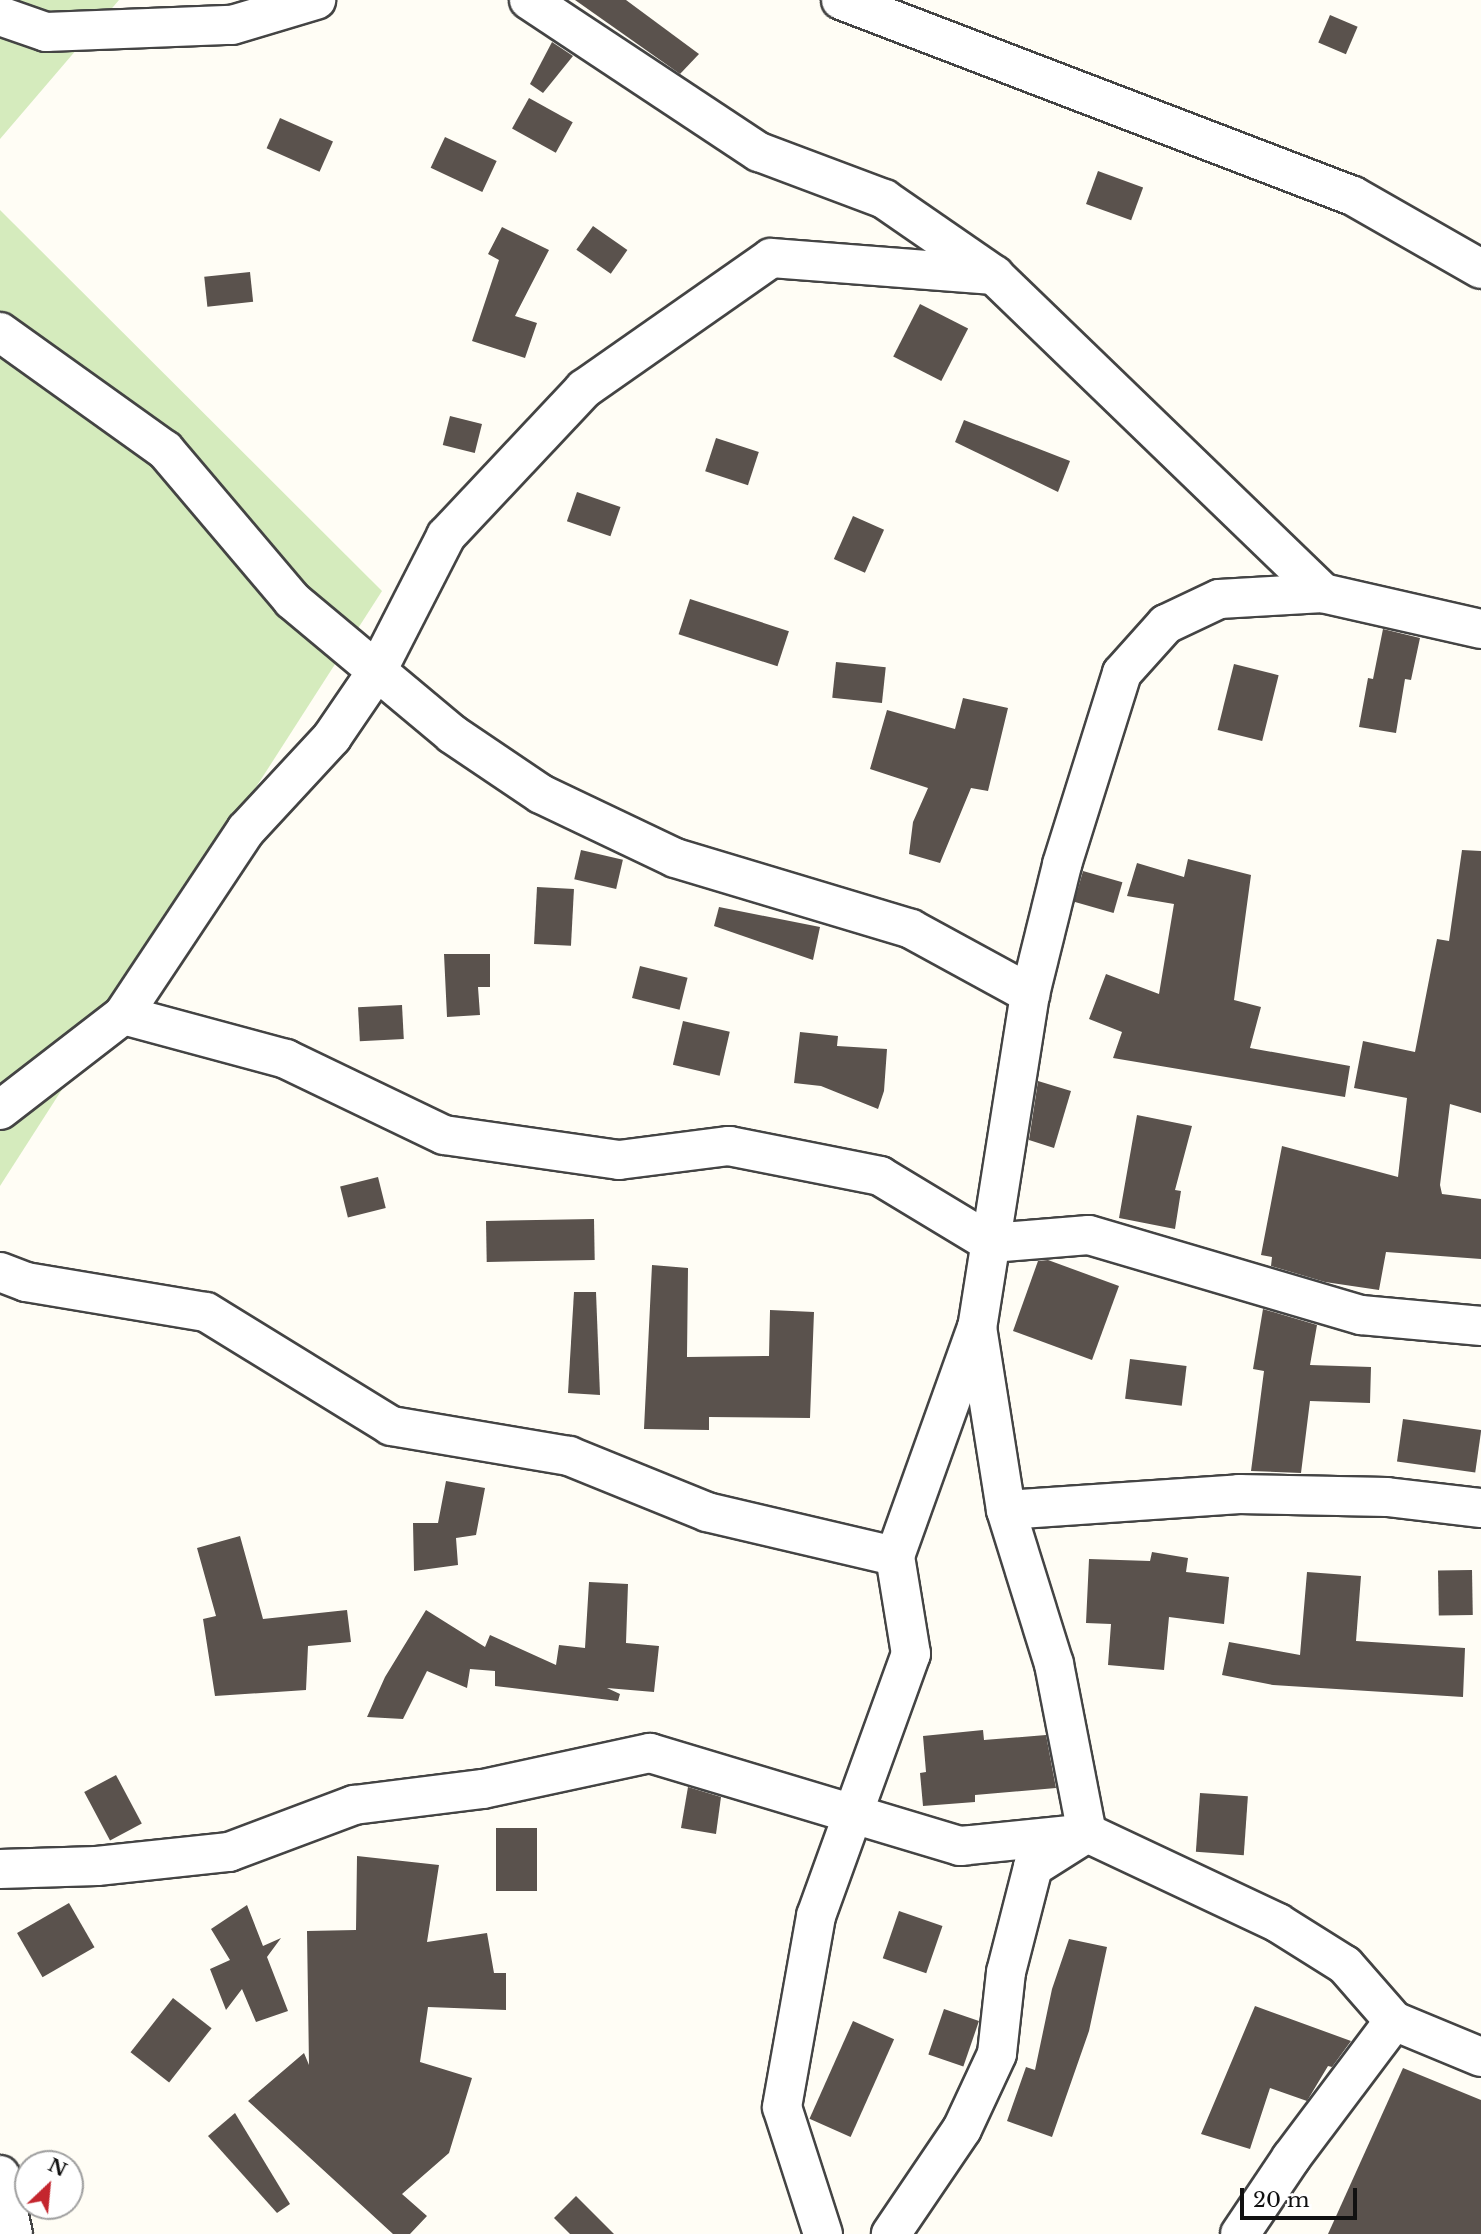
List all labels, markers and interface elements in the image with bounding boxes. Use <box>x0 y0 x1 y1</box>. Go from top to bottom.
north arrow <box>14 2150 84 2220</box>
text: N <box>44 2153 71 2182</box>
scale bar <box>1243 2174 1360 2218</box>
text: 20 m <box>1253 2187 1310 2213</box>

